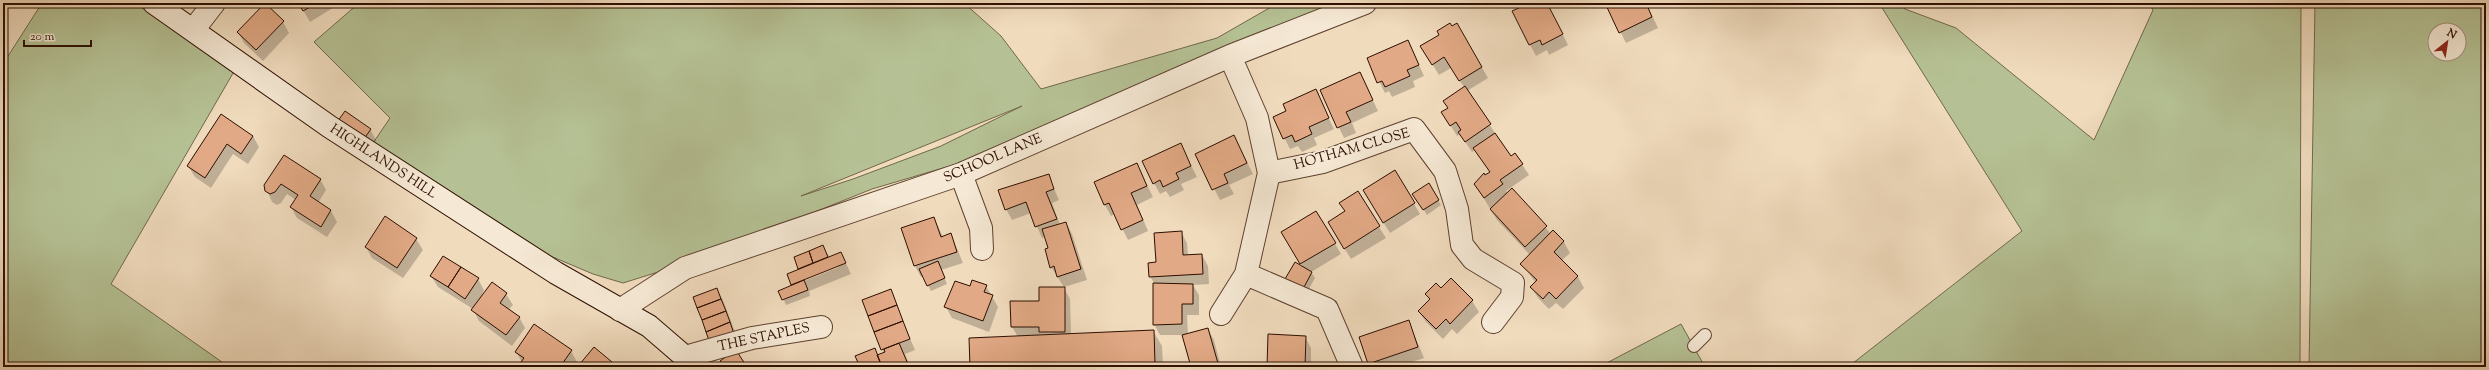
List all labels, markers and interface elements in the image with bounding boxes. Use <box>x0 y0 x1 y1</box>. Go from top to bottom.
scale bar <box>24 22 91 48</box>
north arrow <box>2427 22 2467 62</box>
text: N <box>2443 25 2459 43</box>
text: 20 m <box>30 28 55 46</box>
street label: HIGHLANDS HILL <box>325 120 441 204</box>
street label: HOTHAM CLOSE <box>1292 124 1413 176</box>
street label: SCHOOL LANE <box>941 129 1046 189</box>
street label: THE STAPLES <box>716 318 812 358</box>

